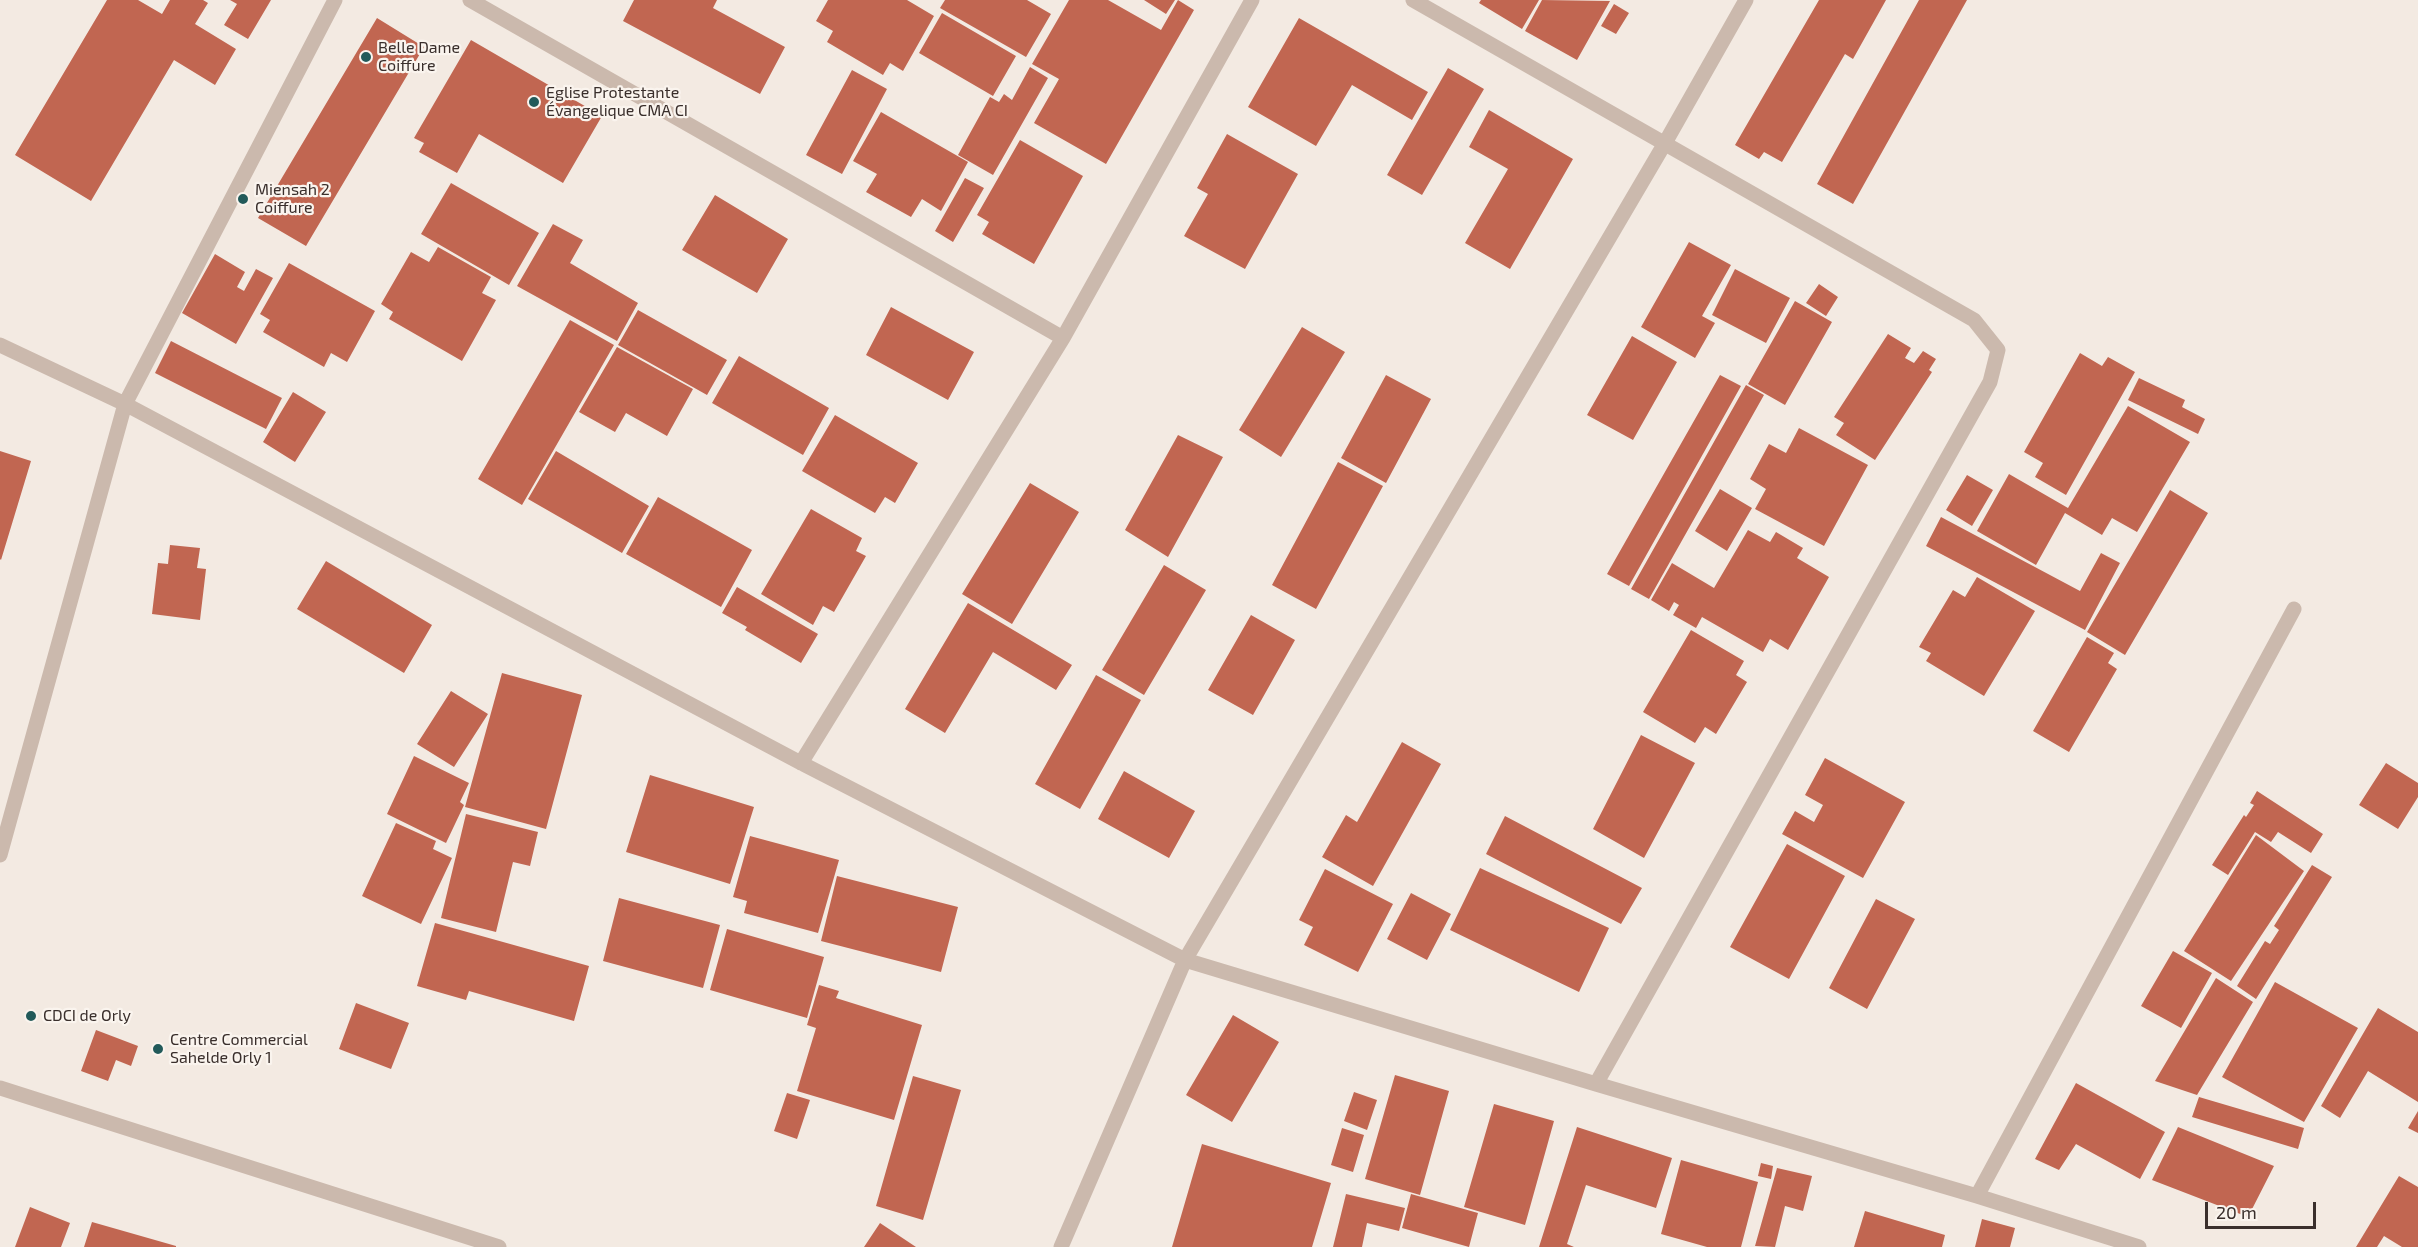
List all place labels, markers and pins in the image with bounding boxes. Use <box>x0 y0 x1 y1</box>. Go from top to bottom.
place label: Belle Dame Coiffure <box>378 38 460 76</box>
marker: Belle Dame Coiffure <box>359 50 373 64</box>
place label: Eglise Protestante Évangelique CMA CI <box>546 83 688 121</box>
marker: Eglise Protestante Évangelique CMA CI <box>527 95 541 109</box>
place label: Miensah 2 Coiffure <box>255 180 330 218</box>
marker: Miensah 2 Coiffure <box>236 192 250 206</box>
place label: CDCI de Orly <box>43 1006 131 1026</box>
marker: CDCI de Orly <box>24 1009 38 1023</box>
place label: Centre Commercial Sahelde Orly 1 <box>170 1030 308 1068</box>
marker: Centre Commercial Sahelde Orly 1 <box>151 1042 165 1056</box>

